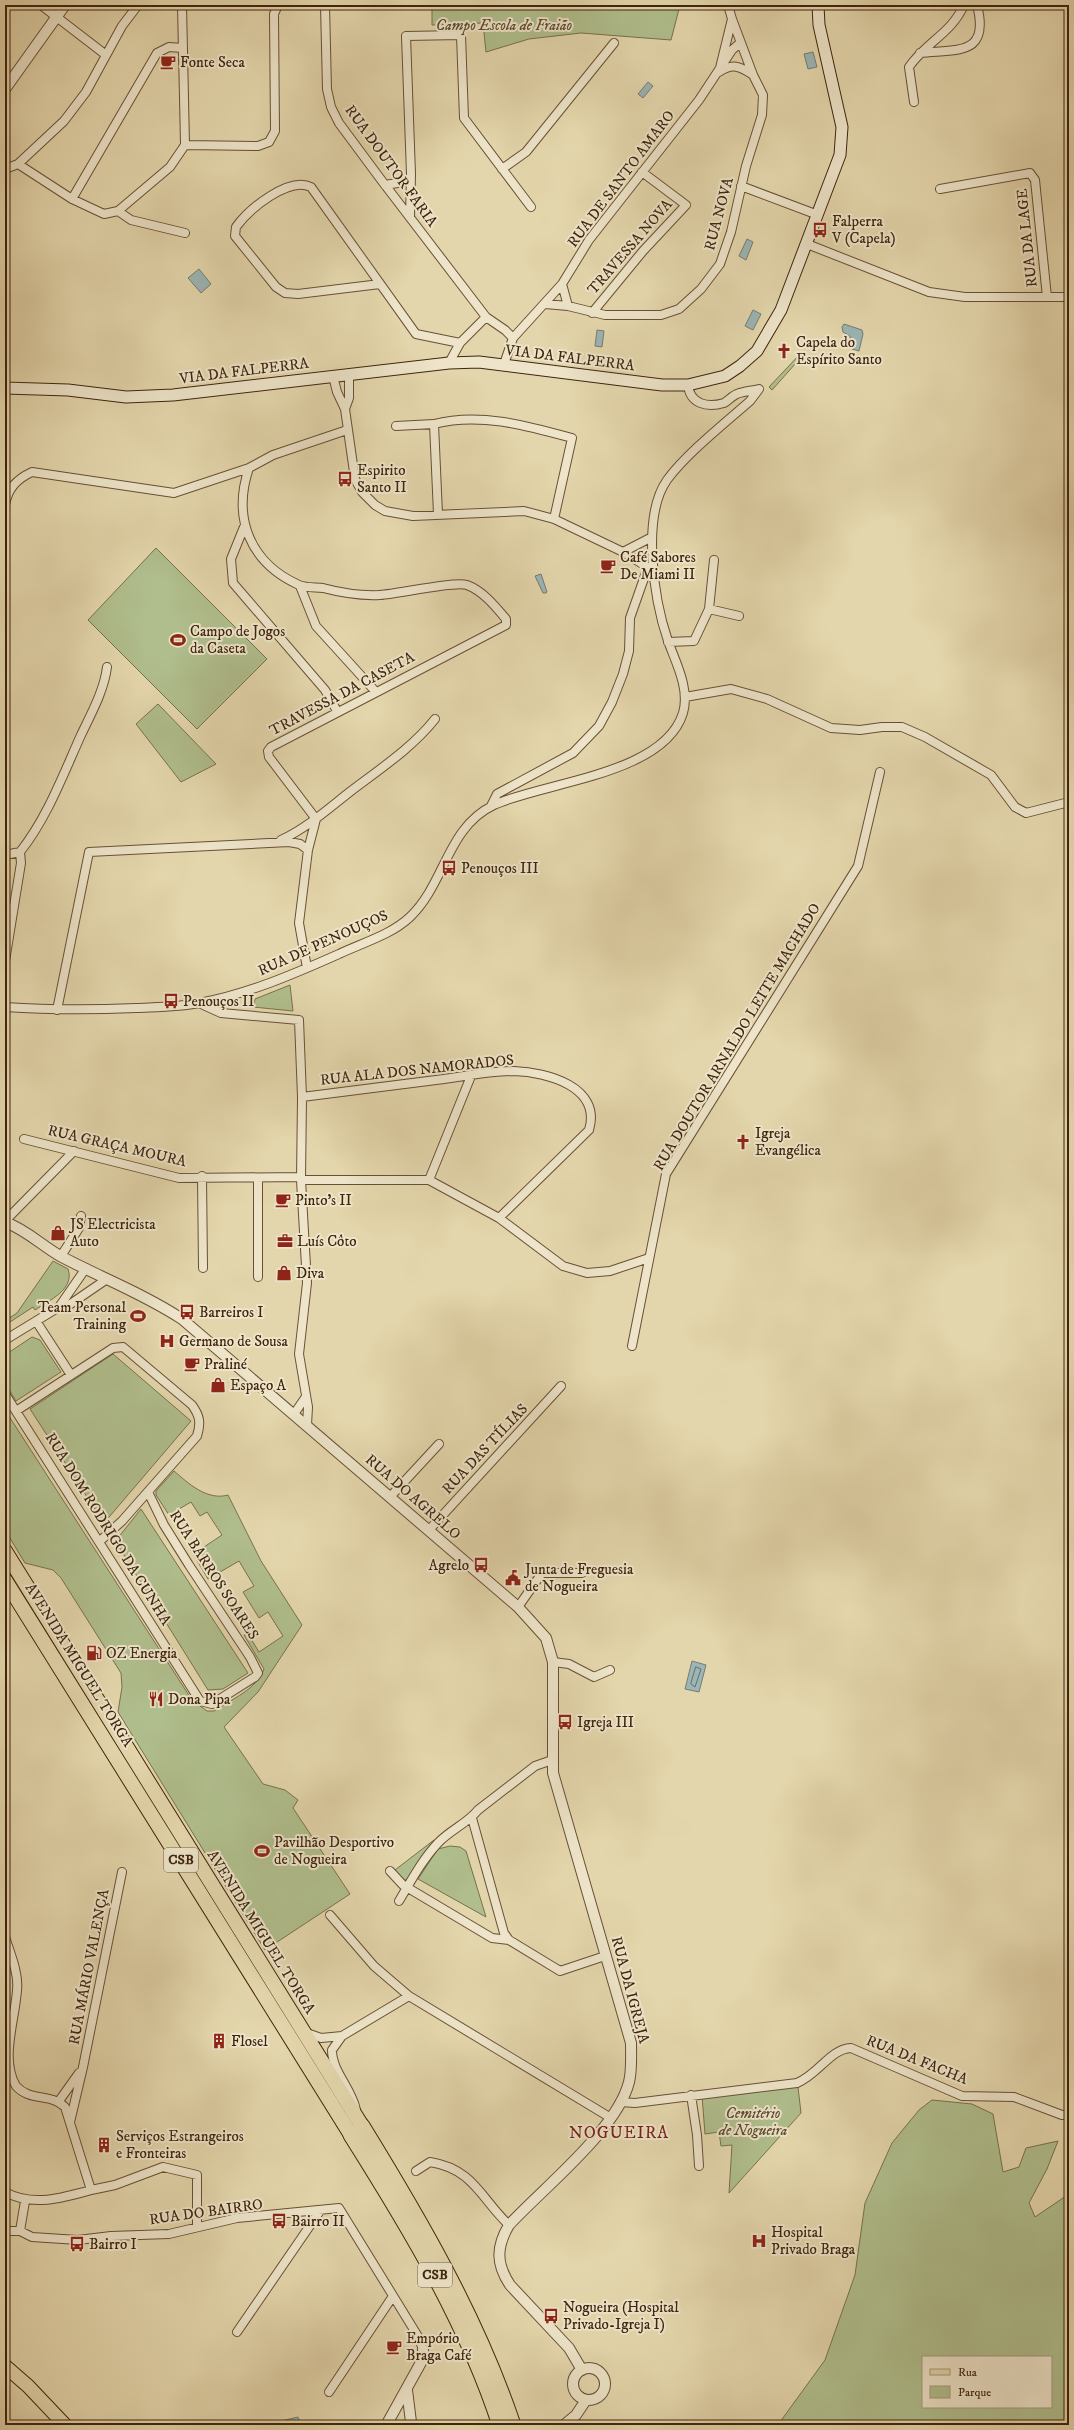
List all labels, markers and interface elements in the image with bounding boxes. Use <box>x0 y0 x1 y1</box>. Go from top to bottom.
park label: Campo Escola de Fraião <box>436 16 573 35</box>
cafe icon: Fonte Seca <box>159 53 177 71</box>
place label: Fonte Seca <box>180 53 246 72</box>
street label: RUA DOUTOR FARIA <box>340 101 442 231</box>
street label: RUA DE SANTO AMARO <box>563 107 679 251</box>
street label: RUA NOVA <box>700 175 738 253</box>
street label: RUA DA LAGE <box>1012 187 1042 288</box>
street label: TRAVESSA NOVA <box>583 195 677 299</box>
place label: Falperra V (Capela) <box>831 212 896 248</box>
bus stop icon: Falperra V (Capela) <box>811 221 829 239</box>
place label: Capela do Espírito Santo <box>796 333 882 369</box>
street label: VIA DA FALPERRA <box>503 341 636 375</box>
church icon: Capela do Espírito Santo <box>775 342 793 360</box>
street label: VIA DA FALPERRA <box>177 354 310 388</box>
place label: Espirito Santo II <box>357 461 407 497</box>
bus stop icon: Espirito Santo II <box>336 470 354 488</box>
place label: Café Sabores De Miami II <box>620 548 696 584</box>
cafe icon: Café Sabores De Miami II <box>599 557 617 575</box>
place label: Campo de Jogos da Caseta <box>190 622 285 658</box>
sports icon: Campo de Jogos da Caseta <box>169 631 187 649</box>
street label: TRAVESSA DA CASETA <box>266 648 418 740</box>
bus stop icon: Penouços III <box>440 859 458 877</box>
place label: Penouços III <box>461 859 539 878</box>
street label: RUA DOUTOR ARNALDO LEITE MACHADO <box>649 900 825 1174</box>
street label: RUA DE PENOUÇOS <box>255 906 391 980</box>
bus stop icon: Penouços II <box>162 992 180 1010</box>
place label: Penouços II <box>183 992 254 1011</box>
street label: RUA ALA DOS NAMORADOS <box>319 1050 515 1090</box>
street label: RUA GRAÇA MOURA <box>46 1121 189 1171</box>
place label: Igreja Evangélica <box>755 1124 821 1160</box>
church icon: Igreja Evangélica <box>734 1133 752 1151</box>
cafe icon: Pinto's II <box>274 1191 292 1209</box>
place label: Pinto's II <box>295 1191 352 1210</box>
place label: JS Electricista Auto <box>68 1215 156 1251</box>
shop icon: JS Electricista Auto <box>49 1224 67 1242</box>
office icon: Luís Côto <box>276 1232 294 1250</box>
place label: Luís Côto <box>297 1232 357 1251</box>
shop icon: Diva <box>275 1264 293 1282</box>
place label: Diva <box>296 1264 325 1283</box>
place label: Team Personal Training <box>38 1298 127 1334</box>
bus stop icon: Barreiros I <box>178 1303 196 1321</box>
place label: Barreiros I <box>199 1303 263 1322</box>
sports icon: Team Personal Training <box>129 1307 147 1325</box>
hospital icon: Germano de Sousa <box>158 1332 176 1350</box>
place label: Germano de Sousa <box>179 1332 289 1351</box>
cafe icon: Praliné <box>183 1355 201 1373</box>
place label: Praliné <box>204 1355 248 1374</box>
shop icon: Espaço A <box>209 1376 227 1394</box>
place label: Espaço A <box>230 1376 287 1395</box>
street label: RUA DAS TÍLIAS <box>437 1399 532 1498</box>
street label: RUA DOM RODRIGO DA CUNHA <box>41 1429 176 1629</box>
street label: RUA DO AGRELO <box>361 1450 465 1544</box>
street label: RUA BARROS SOARES <box>165 1507 263 1643</box>
place label: Agrelo <box>429 1556 469 1575</box>
bus stop icon: Agrelo <box>472 1556 490 1574</box>
place label: Junta de Freguesia de Nogueira <box>523 1560 634 1596</box>
public building icon: Junta de Freguesia de Nogueira <box>504 1569 522 1587</box>
street label: AVENIDA MIGUEL TORGA <box>21 1580 138 1751</box>
fuel station icon: OZ Energia <box>85 1644 103 1662</box>
place label: OZ Energia <box>106 1644 178 1663</box>
restaurant icon: Dona Pipa <box>147 1690 165 1708</box>
place label: Dona Pipa <box>168 1690 231 1709</box>
bus stop icon: Igreja III <box>556 1713 574 1731</box>
place label: Igreja III <box>577 1713 634 1732</box>
place label: Pavilhão Desportivo de Nogueira <box>274 1833 394 1869</box>
sports icon: Pavilhão Desportivo de Nogueira <box>253 1842 271 1860</box>
street label: AVENIDA MIGUEL TORGA <box>203 1847 320 2018</box>
road number: CSB <box>164 1848 198 1872</box>
street label: RUA MÁRIO VALENÇA <box>64 1887 114 2047</box>
street label: RUA DA IGREJA <box>607 1934 654 2046</box>
street label: RUA DA FACHA <box>863 2031 971 2089</box>
building icon: Flosel <box>210 2032 228 2050</box>
place label: Flosel <box>231 2032 268 2051</box>
park label: Cemitério de Nogueira <box>718 2104 787 2140</box>
district label: NOGUEIRA <box>569 2122 669 2144</box>
place label: Serviços Estrangeiros e Fronteiras <box>116 2127 244 2163</box>
building icon: Serviços Estrangeiros e Fronteiras <box>95 2136 113 2154</box>
street label: RUA DO BAIRRO <box>148 2195 264 2229</box>
bus stop icon: Bairro II <box>270 2212 288 2230</box>
place label: Bairro II <box>291 2212 345 2231</box>
place label: Hospital Privado Braga <box>771 2223 856 2259</box>
hospital icon: Hospital Privado Braga <box>750 2232 768 2250</box>
bus stop icon: Bairro I <box>68 2235 86 2253</box>
place label: Bairro I <box>89 2235 137 2254</box>
road number: CSB <box>418 2263 452 2287</box>
place label: Nogueira (Hospital Privado-Igreja I) <box>563 2298 679 2334</box>
bus stop icon: Nogueira (Hospital Privado-Igreja I) <box>542 2307 560 2325</box>
place label: Empório Braga Café <box>406 2329 472 2365</box>
cafe icon: Empório Braga Café <box>385 2338 403 2356</box>
legend <box>922 2356 1052 2408</box>
text: Rua <box>958 2365 978 2380</box>
text: Parque <box>958 2385 991 2400</box>

